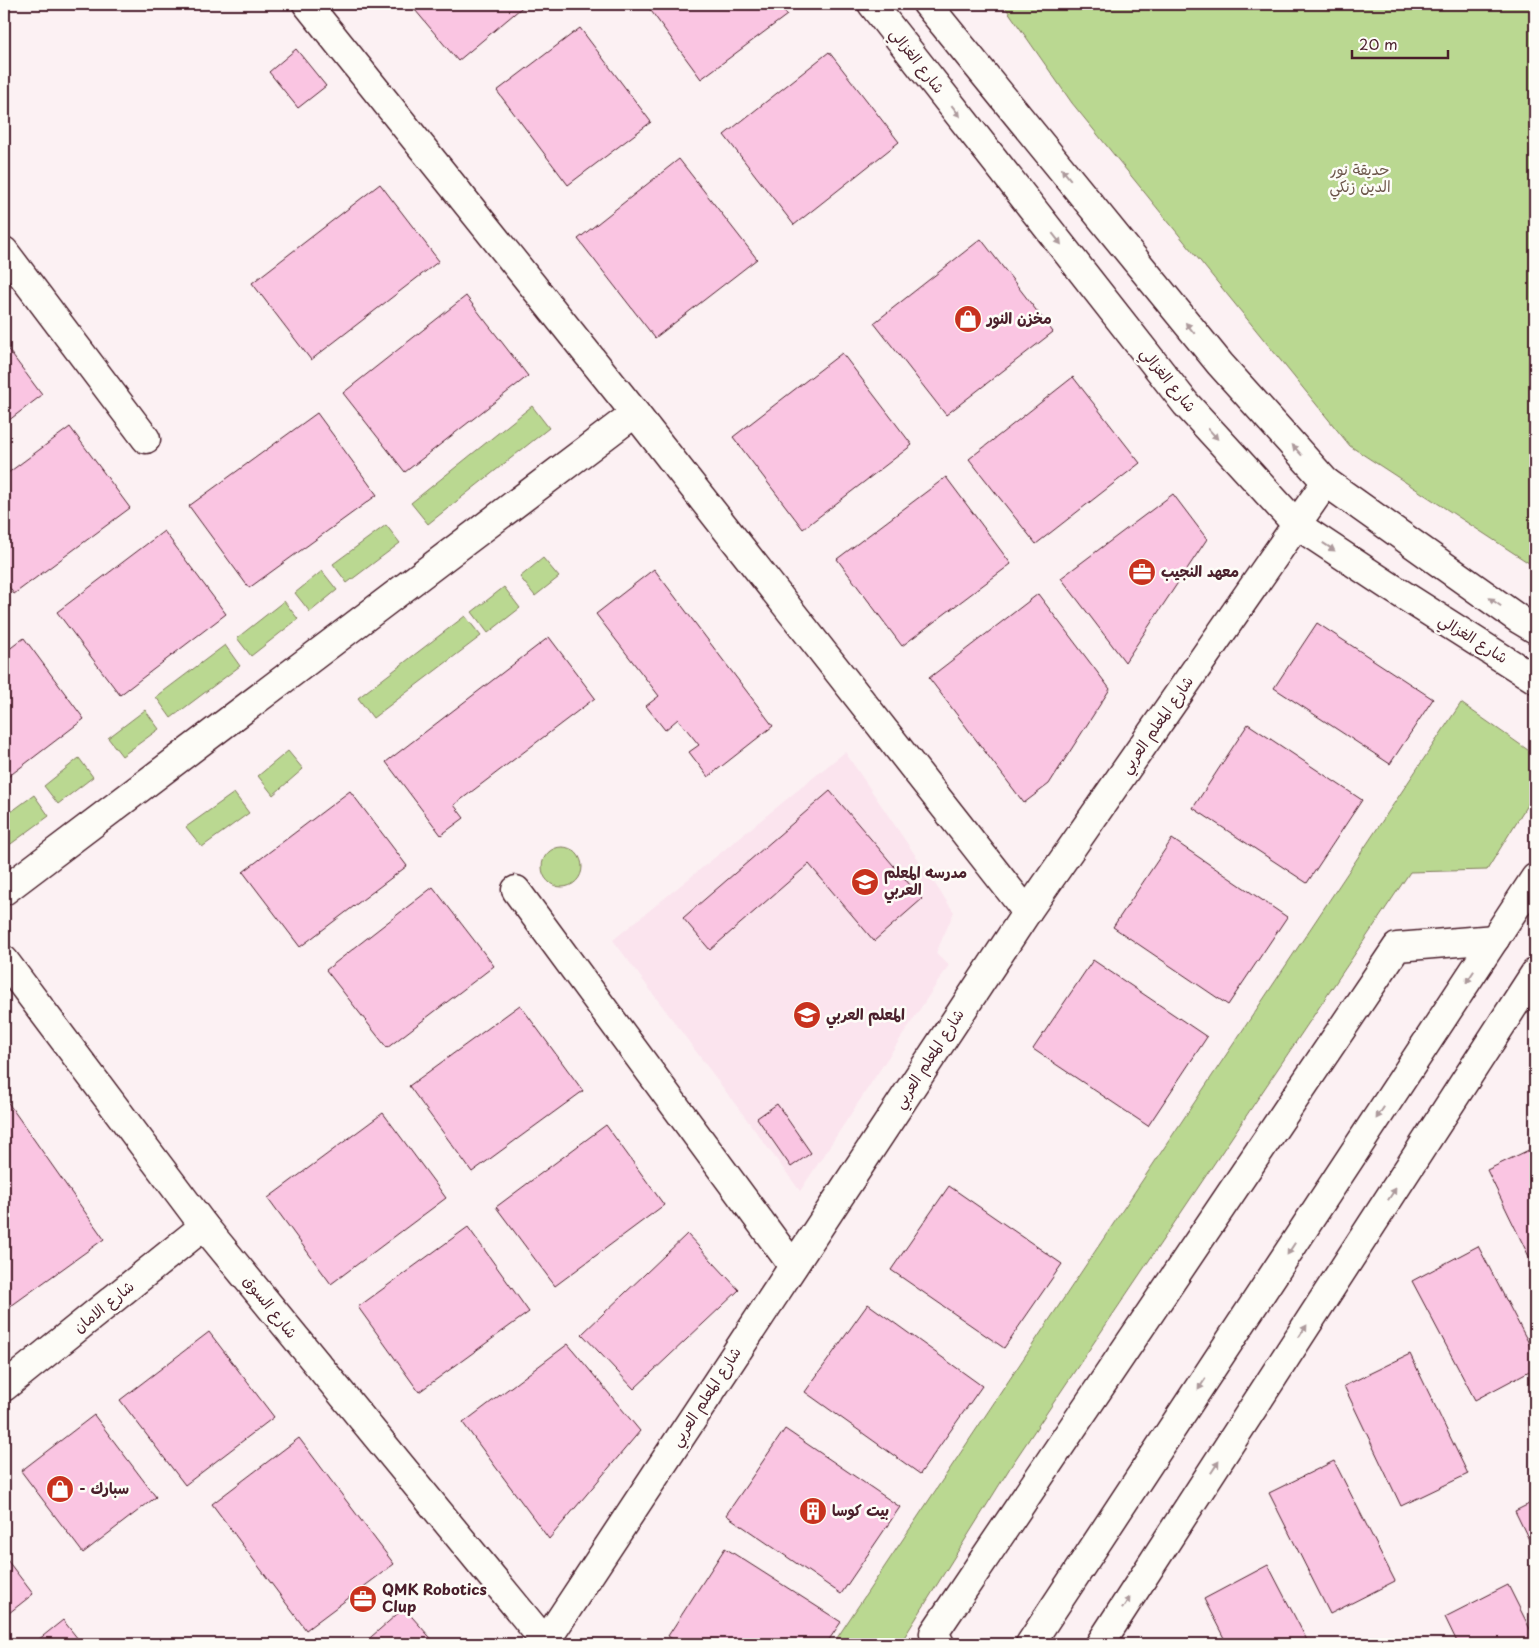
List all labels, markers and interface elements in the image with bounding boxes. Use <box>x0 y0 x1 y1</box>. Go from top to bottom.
street label: شارع الغزالي <box>883 22 951 100</box>
scale bar <box>1352 28 1448 60</box>
text: 20 m <box>1359 32 1398 55</box>
one-way arrow <box>951 104 962 117</box>
park label: حديقة نور الدين زنكي <box>1329 157 1391 200</box>
one-way arrow <box>1060 168 1071 181</box>
one-way arrow <box>1051 232 1062 245</box>
shop icon: مخزن النور <box>953 304 983 334</box>
place label: مخزن النور <box>985 306 1052 329</box>
one-way arrow <box>1185 322 1196 335</box>
street label: شارع الغزالي <box>1133 342 1203 418</box>
one-way arrow <box>1207 427 1219 439</box>
one-way arrow <box>1291 445 1303 457</box>
one-way arrow <box>1322 542 1335 551</box>
office icon: معهد النجيب <box>1127 557 1157 587</box>
place label: معهد النجيب <box>1161 559 1239 582</box>
one-way arrow <box>1488 597 1502 607</box>
street label: شارع الغزالي <box>1433 607 1513 671</box>
street label: شارع المعلم العربي <box>1113 671 1201 779</box>
place label: مدرسه المعلم العربي <box>884 860 967 904</box>
school or university icon: مدرسه المعلم العربي <box>850 867 880 897</box>
one-way arrow <box>1465 970 1475 984</box>
school or university icon: المعلم العربي <box>792 1000 822 1030</box>
place label: المعلم العربي <box>826 1002 905 1029</box>
street label: شارع المعلم العربي <box>887 1004 971 1114</box>
one-way arrow <box>1376 1106 1385 1120</box>
one-way arrow <box>1387 1188 1397 1201</box>
one-way arrow <box>1286 1242 1296 1255</box>
street label: شارع السوق <box>238 1269 304 1343</box>
street label: شارع الامان <box>68 1274 138 1337</box>
one-way arrow <box>1299 1324 1308 1337</box>
street label: شارع المعلم العربي <box>664 1342 748 1452</box>
one-way arrow <box>1197 1378 1206 1391</box>
one-way arrow <box>1210 1460 1220 1474</box>
shop icon: - سبارك <box>45 1474 75 1504</box>
place label: - سبارك <box>79 1476 129 1499</box>
building icon: بيت كوسا <box>798 1496 828 1526</box>
place label: بيت كوسا <box>832 1498 889 1521</box>
place label: QMK Robotics Clup <box>382 1577 487 1617</box>
office icon: QMK Robotics Clup <box>348 1584 378 1614</box>
one-way arrow <box>1122 1597 1131 1610</box>

